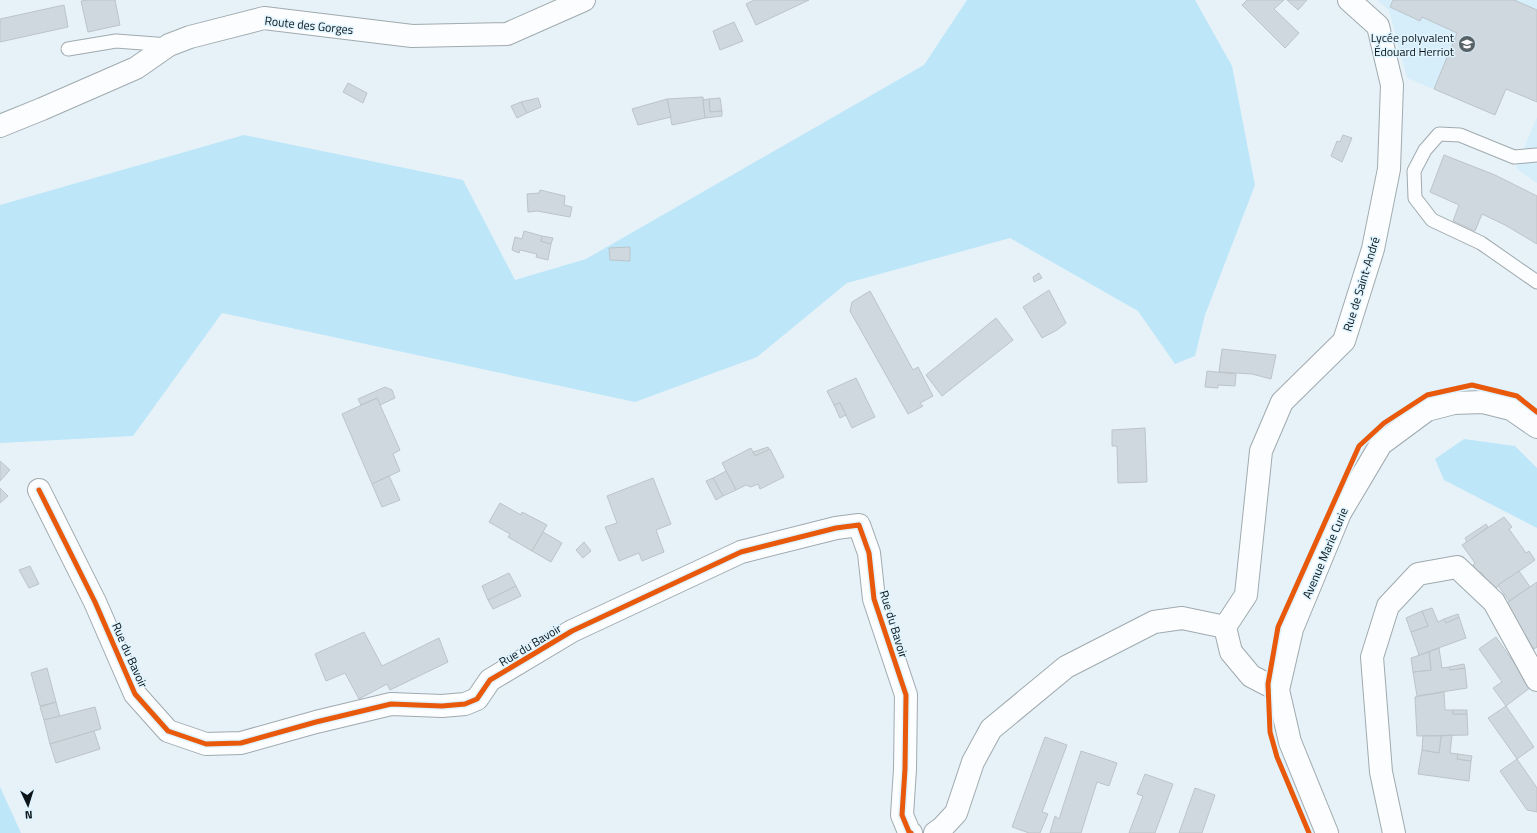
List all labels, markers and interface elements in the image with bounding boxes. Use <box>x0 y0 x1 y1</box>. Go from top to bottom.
street label: Route des Gorges <box>264 11 355 39</box>
place label: Lycée polyvalent Édouard Herriot <box>1371 28 1455 61</box>
school or university icon: Lycée polyvalent Édouard Herriot <box>1457 34 1477 54</box>
street label: Rue de Saint-André <box>1338 234 1384 334</box>
street label: Avenue Marie Curie <box>1297 504 1353 602</box>
street label: Rue du Bavoir <box>875 588 913 660</box>
street label: Rue du Bavoir <box>107 619 153 691</box>
street label: Rue du Bavoir <box>495 619 565 671</box>
north arrow <box>8 785 48 825</box>
text: N <box>24 807 33 823</box>

